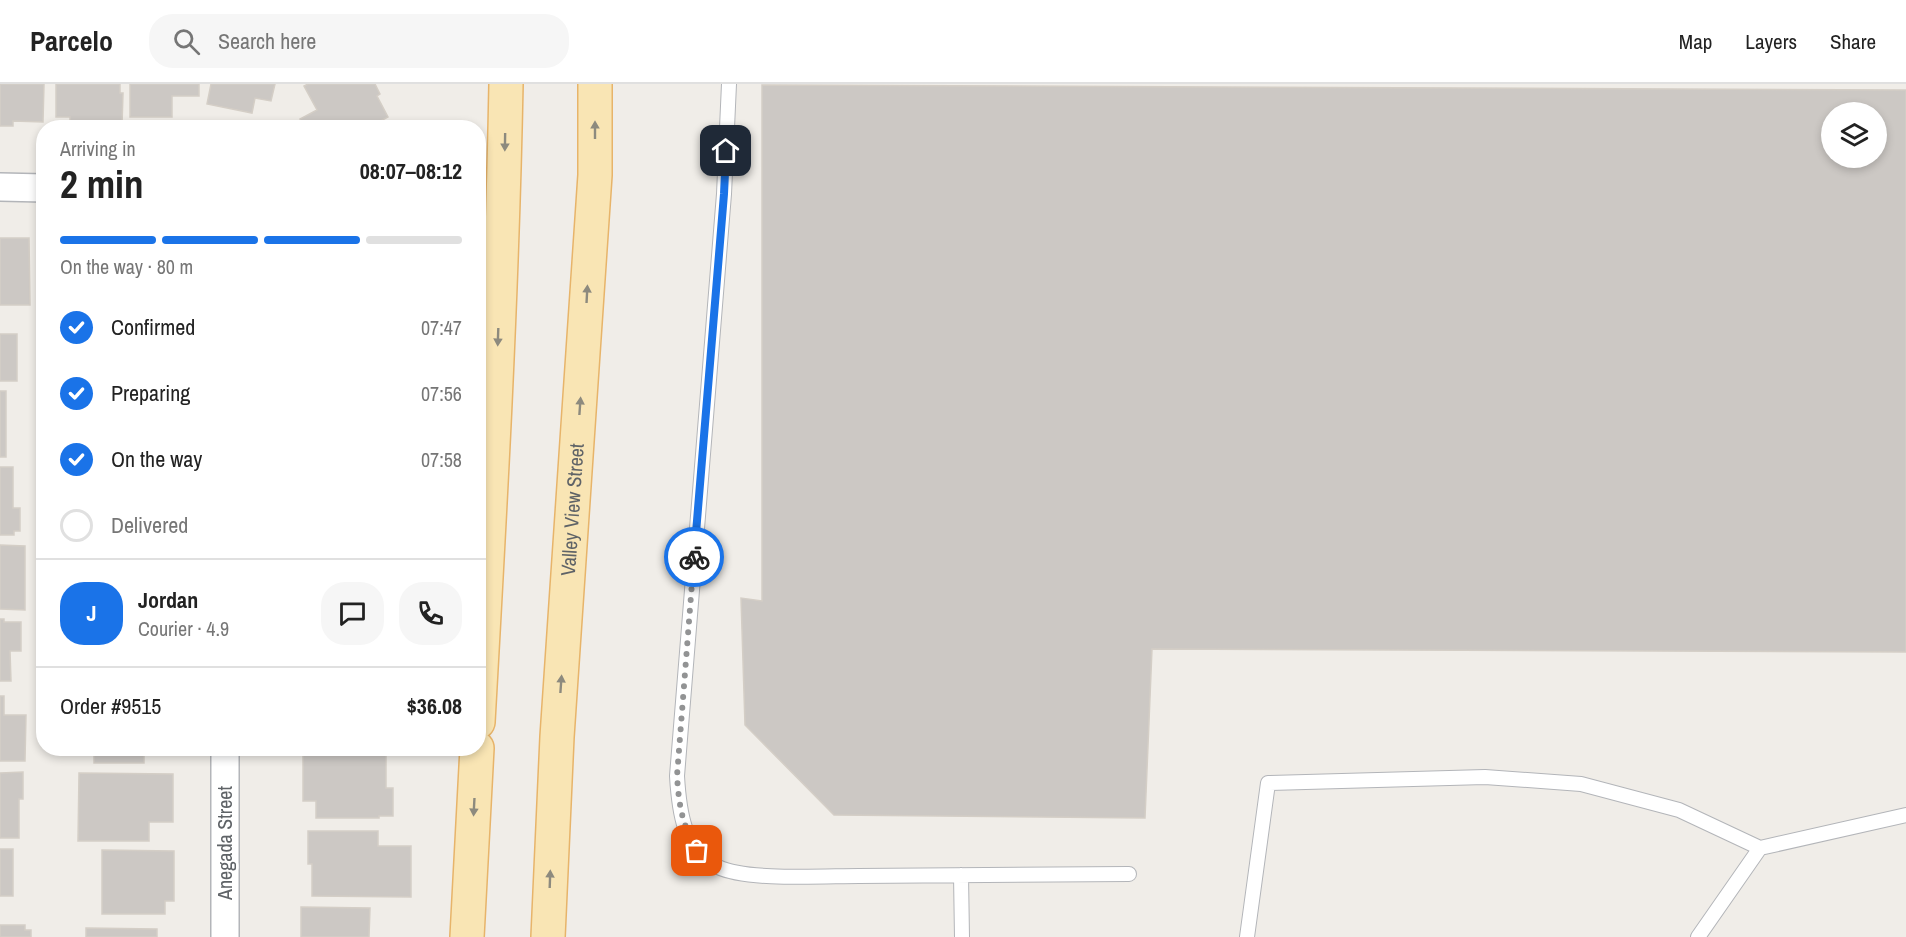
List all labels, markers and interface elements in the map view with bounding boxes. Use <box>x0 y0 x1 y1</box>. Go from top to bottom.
search box <box>149 14 569 68</box>
text: Parcelo <box>30 22 113 60</box>
icon: search <box>170 25 203 58</box>
text: Search here <box>218 26 316 56</box>
text: Map <box>1679 27 1712 56</box>
text: Layers <box>1745 27 1797 56</box>
text: Share <box>1830 27 1876 56</box>
map controls <box>1821 102 1887 168</box>
button: layers <box>1821 102 1887 168</box>
one-way arrow <box>590 120 600 139</box>
pin <box>700 125 751 176</box>
one-way arrow <box>500 133 510 152</box>
icon: home <box>709 134 742 167</box>
text: Arriving in <box>60 135 136 162</box>
text: 08:07–08:12 <box>360 156 462 186</box>
text: 2 min <box>60 158 144 210</box>
text: On the way · 80 m <box>60 253 193 280</box>
one-way arrow <box>583 284 592 303</box>
icon: check <box>60 311 93 344</box>
text: Confirmed <box>111 312 195 342</box>
text: 07:47 <box>421 314 462 341</box>
one-way arrow <box>494 328 503 347</box>
icon: check <box>60 377 93 410</box>
text: Preparing <box>111 378 190 408</box>
text: 07:56 <box>421 380 462 407</box>
one-way arrow <box>575 396 585 415</box>
street label: Valley View Street <box>554 442 590 577</box>
icon: check <box>60 443 93 476</box>
text: On the way <box>111 444 202 474</box>
text: 07:58 <box>421 446 462 473</box>
text: Delivered <box>111 510 188 540</box>
courier <box>664 527 724 587</box>
icon: bike <box>678 541 711 574</box>
button: chat <box>321 582 384 645</box>
button: phone <box>399 582 462 645</box>
text: Jordan <box>138 585 198 615</box>
text: J <box>86 598 97 628</box>
text: Courier · 4.9 <box>138 615 229 642</box>
one-way arrow <box>556 674 566 693</box>
text: Order #9515 <box>60 691 161 721</box>
text: $36.08 <box>407 691 462 721</box>
street label: Anegada Street <box>211 786 238 901</box>
one-way arrow <box>469 797 479 816</box>
pin <box>671 825 722 876</box>
icon: bag <box>680 834 713 867</box>
one-way arrow <box>545 869 554 888</box>

